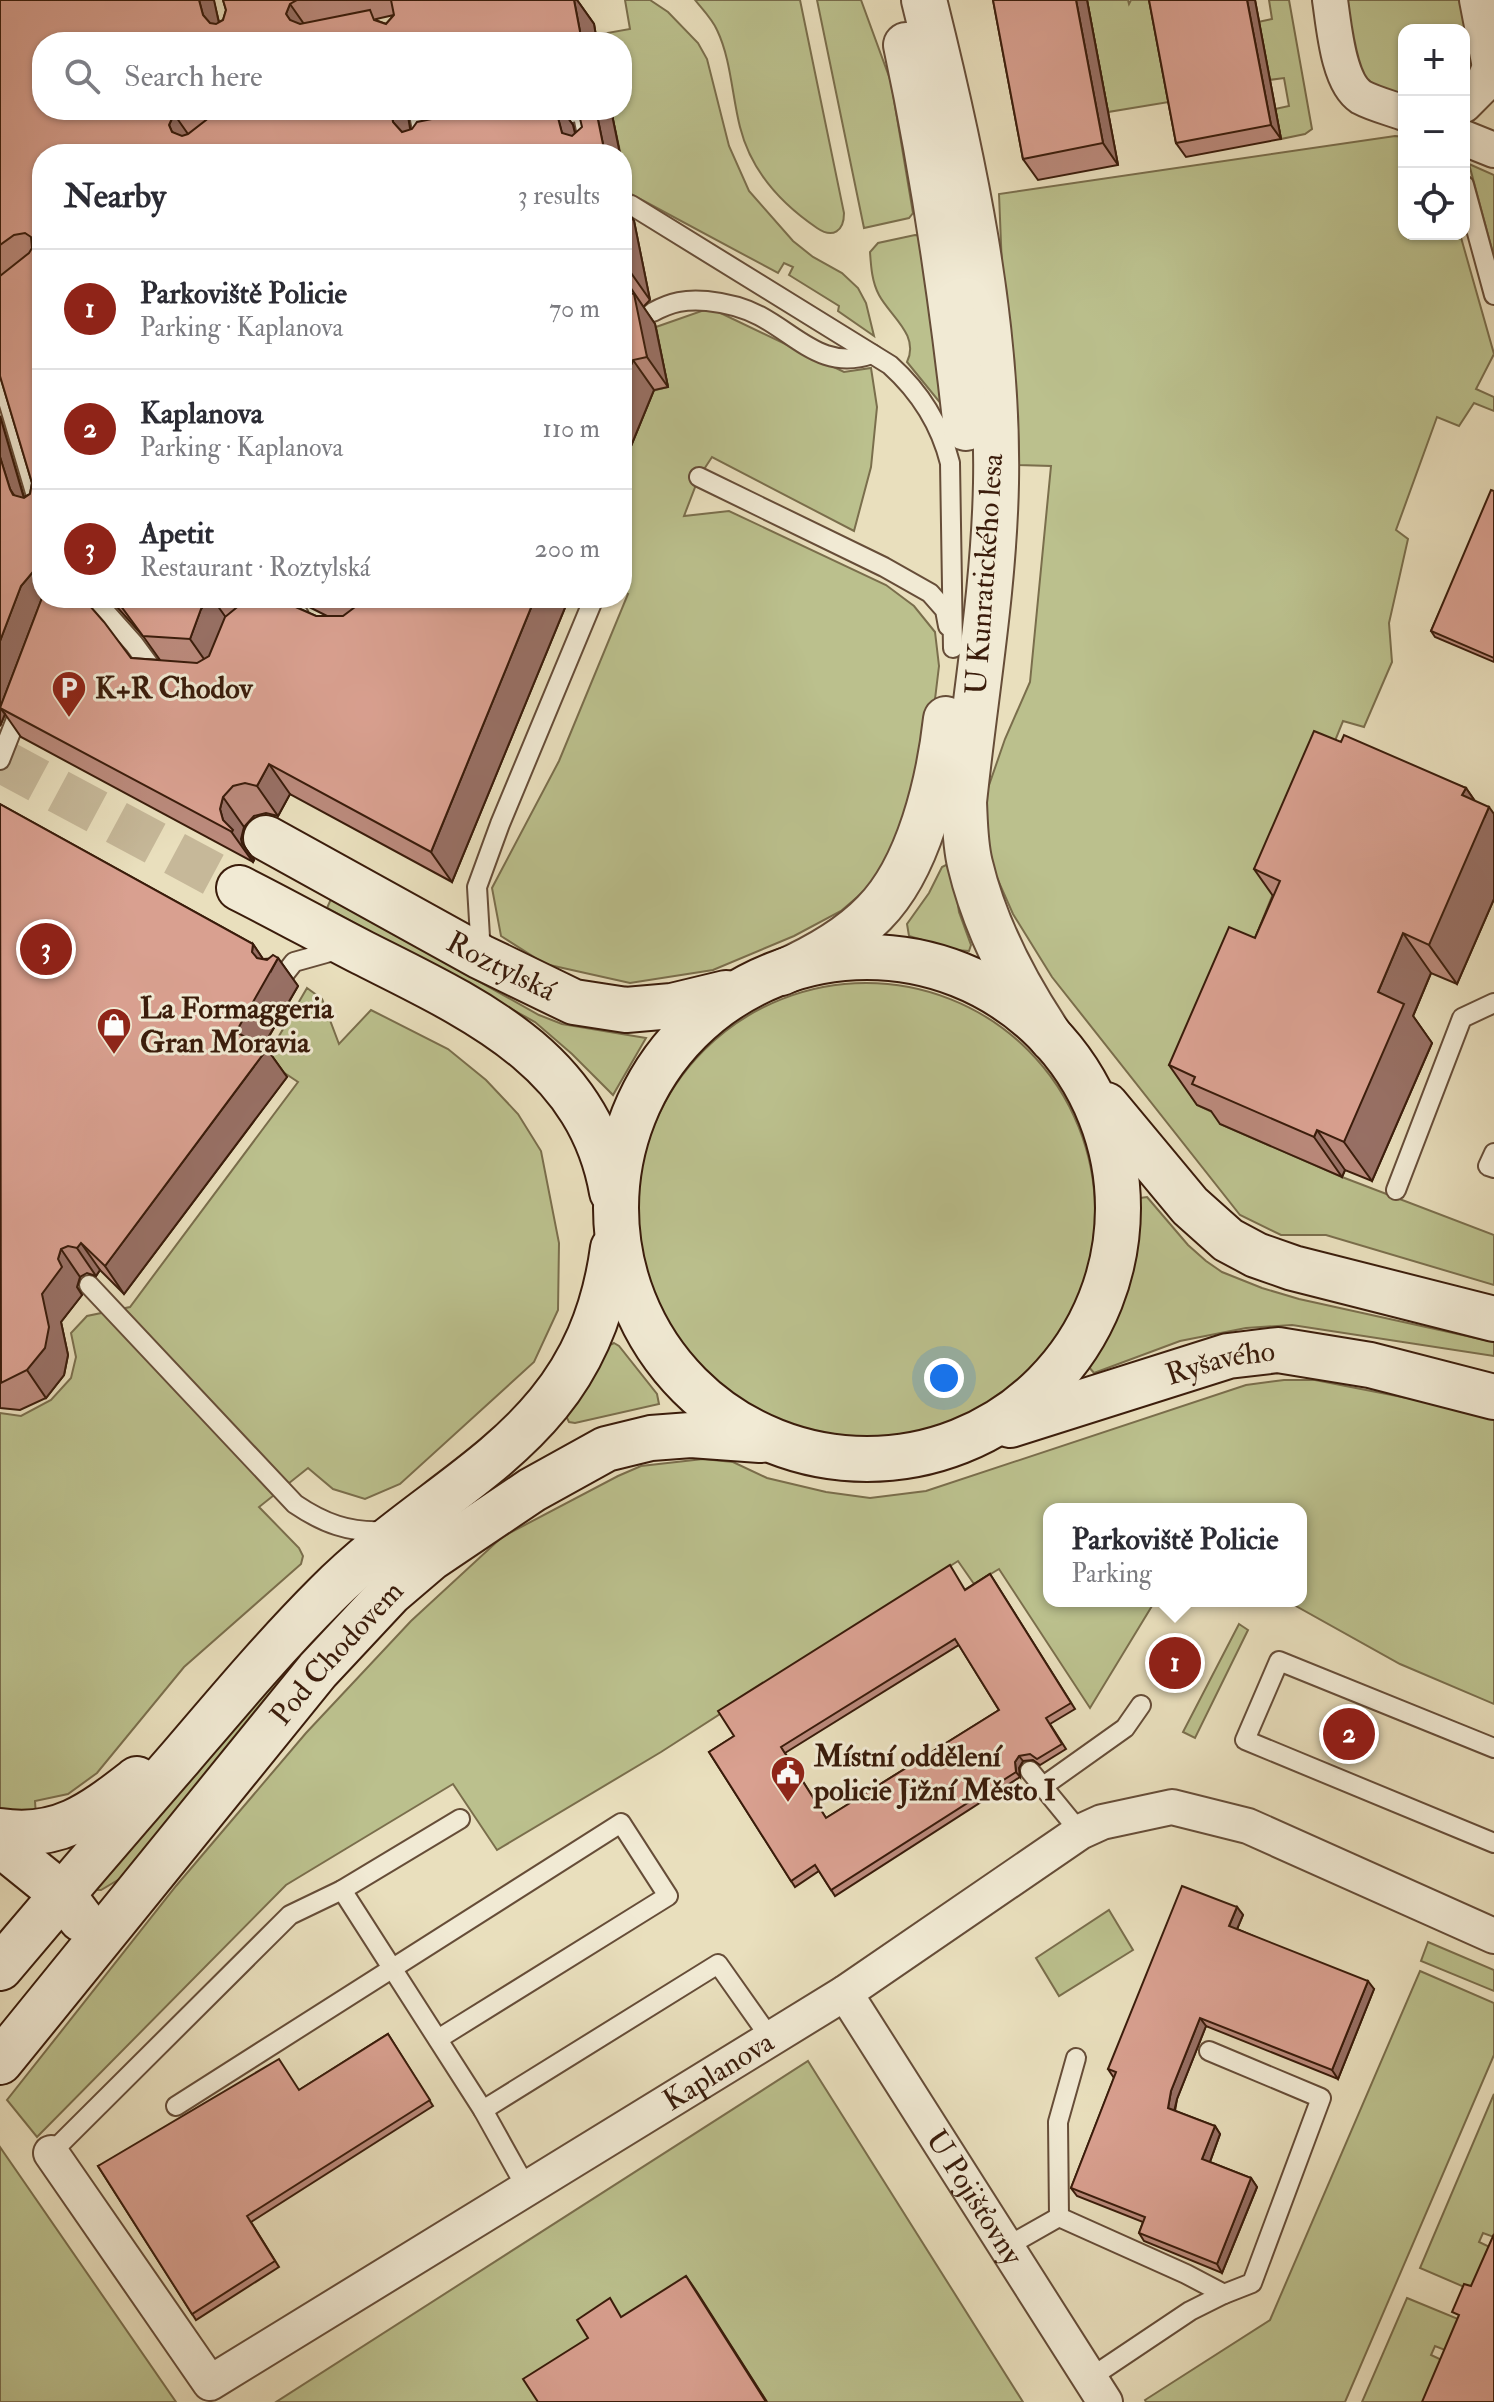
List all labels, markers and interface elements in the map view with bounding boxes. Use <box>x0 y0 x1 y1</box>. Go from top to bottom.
map controls <box>1398 24 1470 240</box>
button: + <box>1398 24 1470 96</box>
search box <box>32 32 632 120</box>
icon: search <box>60 54 104 98</box>
text: Search here <box>124 58 263 95</box>
button: − <box>1398 96 1470 168</box>
button: locate <box>1398 168 1470 240</box>
text: Nearby <box>64 175 166 218</box>
text: 3 results <box>518 180 600 212</box>
text: Parkoviště Policie <box>140 275 347 312</box>
text: 1 <box>85 293 95 325</box>
text: 70 m <box>549 293 600 325</box>
text: Parking · Kaplanova <box>140 312 343 344</box>
text: Kaplanova <box>140 395 263 432</box>
text: 2 <box>83 413 97 445</box>
text: 110 m <box>543 413 600 445</box>
text: Parking · Kaplanova <box>140 432 343 464</box>
street label: U Kunratického lesa <box>958 452 1011 696</box>
text: Apetit <box>140 515 214 552</box>
text: 3 <box>85 533 95 565</box>
text: 200 m <box>535 533 600 565</box>
text: Restaurant · Roztylská <box>140 552 371 584</box>
parking icon: K+R Chodov <box>50 669 88 719</box>
place label: K+R Chodov <box>95 670 254 707</box>
pin: 3 <box>20 919 72 979</box>
street label: Roztylská <box>440 924 562 1010</box>
place label: La Formaggeria Gran Moravia <box>140 990 335 1061</box>
shop icon: La Formaggeria Gran Moravia <box>95 1006 133 1056</box>
street label: Ryšavého <box>1161 1333 1277 1394</box>
your location <box>924 1358 964 1398</box>
popup <box>1043 1503 1307 1607</box>
text: Parkoviště Policie <box>1071 1521 1279 1558</box>
text: Parking <box>1071 1558 1152 1590</box>
street label: Pod Chodovem <box>263 1573 411 1733</box>
pin: 1 <box>1149 1633 1201 1693</box>
pin: 2 <box>1323 1704 1375 1764</box>
place label: Místní oddělení policie Jižní Město I <box>813 1738 1056 1809</box>
public building icon: Místní oddělení policie Jižní Město I <box>769 1754 807 1804</box>
street label: Kaplanova <box>656 2023 781 2119</box>
street label: U Pojišťovny <box>918 2123 1031 2273</box>

